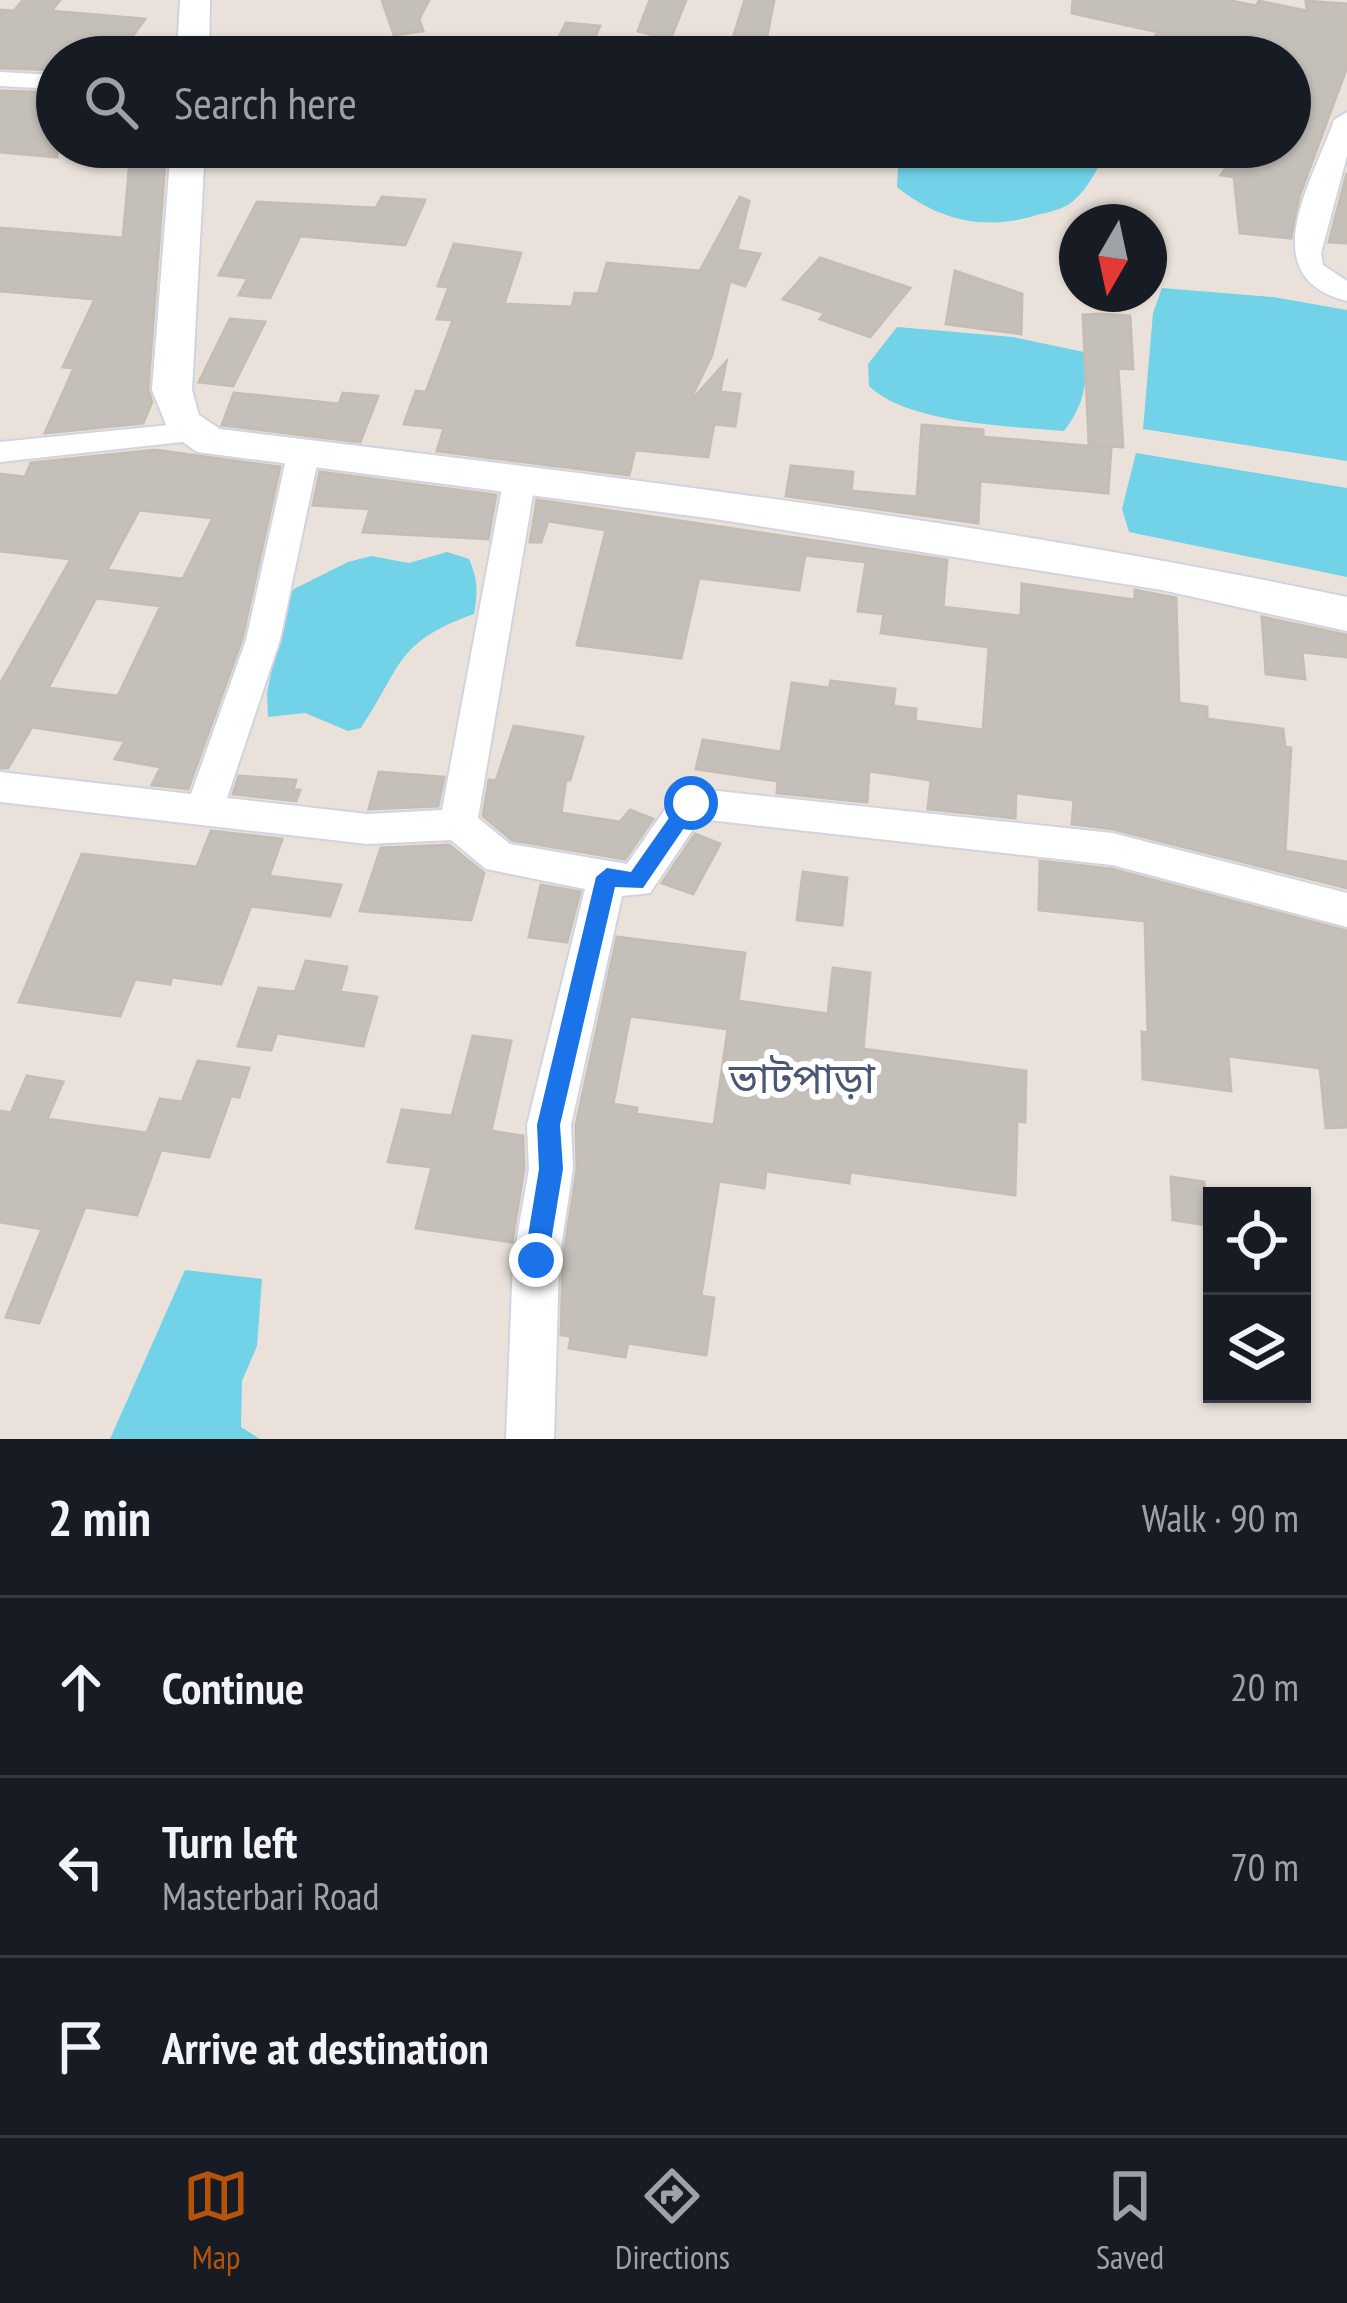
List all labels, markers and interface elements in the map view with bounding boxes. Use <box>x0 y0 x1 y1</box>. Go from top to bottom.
search box <box>36 36 1311 168</box>
icon: search <box>78 69 144 135</box>
text: Search here <box>174 73 357 131</box>
north arrow <box>1059 204 1167 312</box>
route start <box>664 776 718 830</box>
district label: ভাটপাড়া <box>728 1050 876 1105</box>
map controls <box>1203 1187 1311 1403</box>
button: locate <box>1203 1187 1311 1295</box>
route end <box>509 1233 563 1287</box>
button: layers <box>1203 1295 1311 1403</box>
text: 2 min <box>48 1484 151 1550</box>
text: Walk · 90 m <box>1142 1492 1299 1543</box>
icon: ahead <box>48 1654 114 1720</box>
text: Continue <box>162 1658 304 1716</box>
text: 20 m <box>1230 1661 1299 1712</box>
text: Turn left <box>162 1812 297 1870</box>
icon: left <box>48 1834 114 1900</box>
text: 70 m <box>1230 1841 1299 1892</box>
text: Masterbari Road <box>162 1870 379 1921</box>
icon: arrive <box>48 2014 114 2080</box>
text: Arrive at destination <box>162 2018 489 2076</box>
tab: Map <box>183 2163 249 2278</box>
tab: Directions <box>615 2163 730 2278</box>
tab: Saved <box>1096 2163 1164 2278</box>

